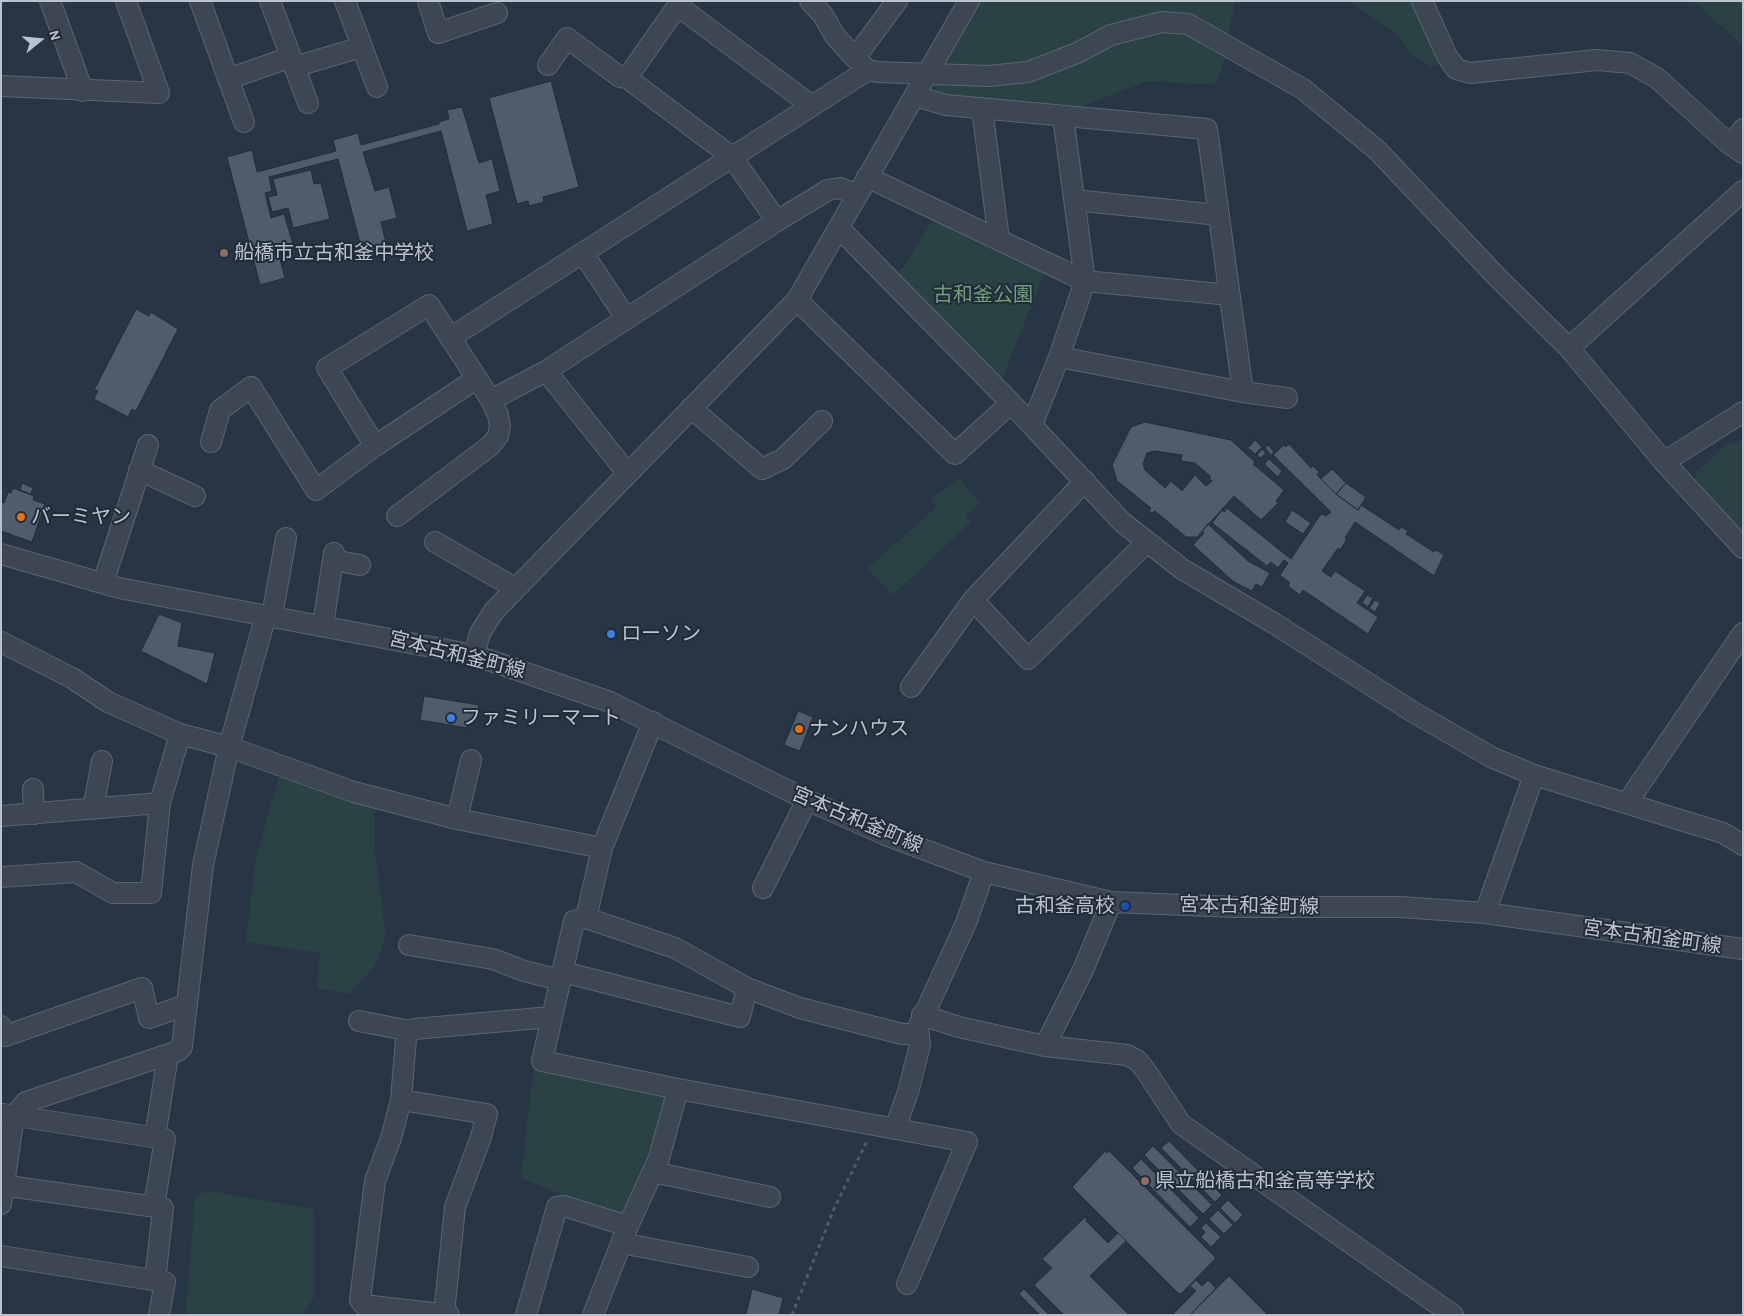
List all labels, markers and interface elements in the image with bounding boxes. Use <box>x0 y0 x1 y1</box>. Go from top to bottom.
north arrow <box>15 15 65 65</box>
text: N <box>46 29 62 42</box>
place label: 船橋市立古和釜中学校 <box>234 241 434 265</box>
marker: 船橋市立古和釜中学校 <box>218 247 230 259</box>
park label: 古和釜公園 <box>933 283 1033 307</box>
place label: バーミヤン <box>31 505 131 529</box>
marker: バーミヤン <box>15 511 27 523</box>
place label: ローソン <box>621 622 701 646</box>
street label: 宮本古和釜町線 <box>386 626 528 684</box>
marker: ローソン <box>605 628 617 640</box>
place label: ファミリーマート <box>461 706 621 730</box>
marker: ファミリーマート <box>445 712 457 724</box>
place label: ナンハウス <box>809 717 909 741</box>
marker: ナンハウス <box>793 723 805 735</box>
street label: 宮本古和釜町線 <box>788 782 926 858</box>
street label: 宮本古和釜町線 <box>1179 893 1319 919</box>
place label: 古和釜高校 <box>1015 894 1115 918</box>
marker: 古和釜高校 <box>1119 900 1131 912</box>
street label: 宮本古和釜町線 <box>1581 915 1723 959</box>
place label: 県立船橋古和釜高等学校 <box>1155 1169 1375 1193</box>
marker: 県立船橋古和釜高等学校 <box>1139 1175 1151 1187</box>

